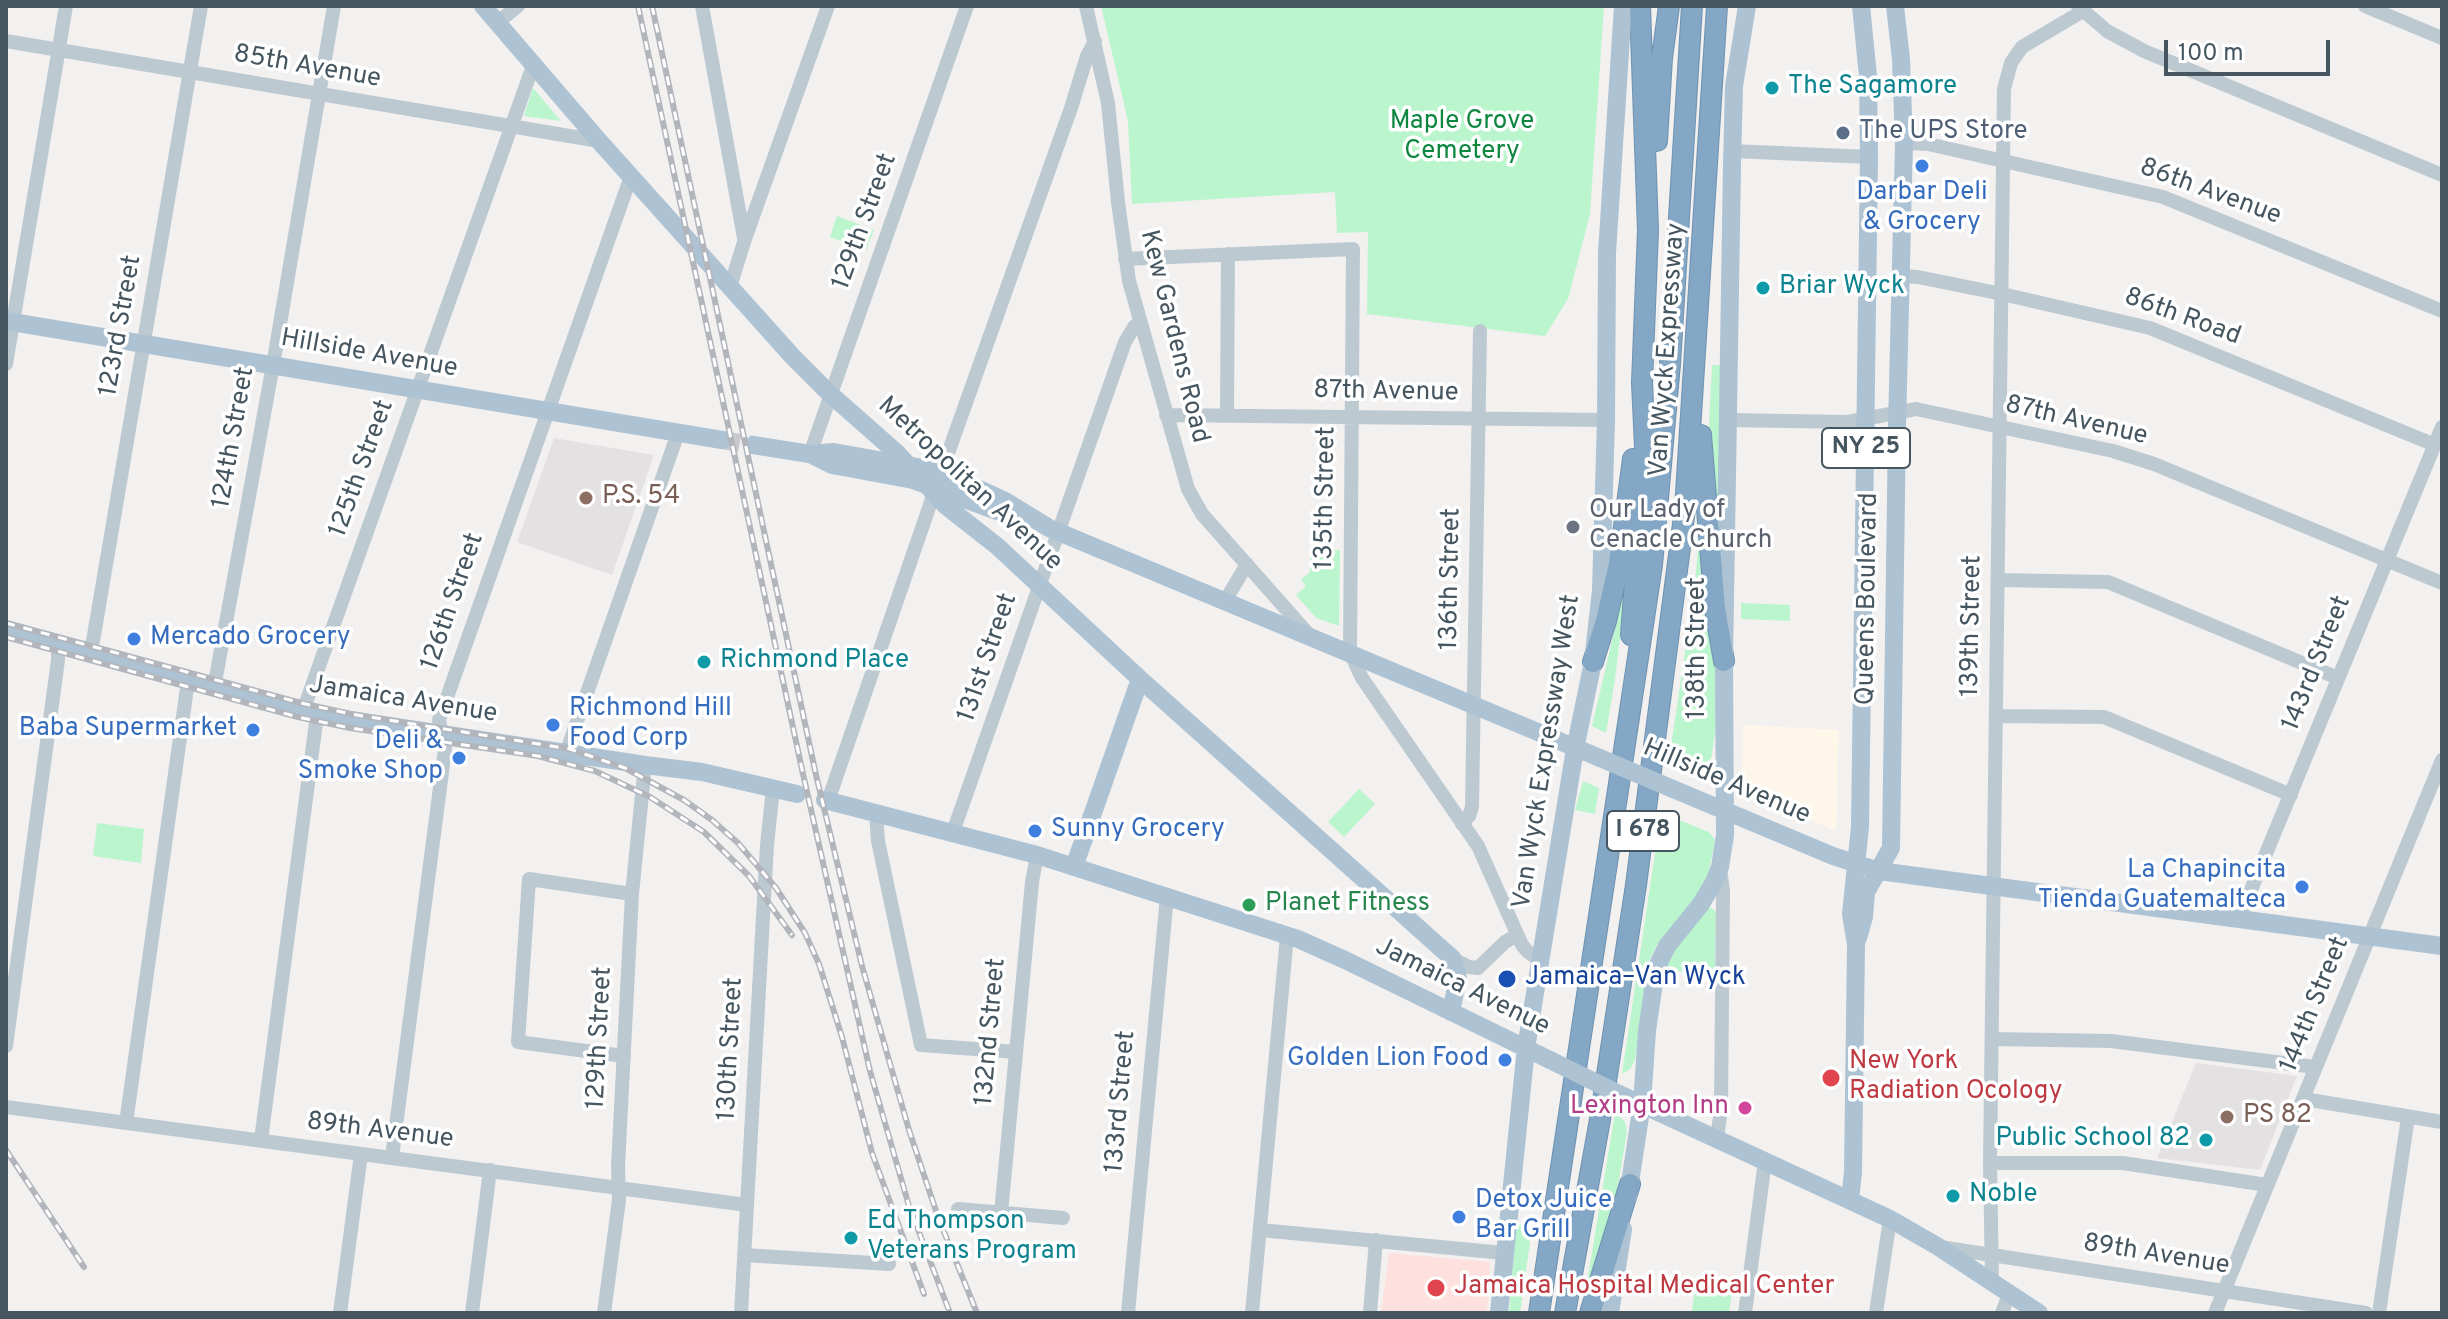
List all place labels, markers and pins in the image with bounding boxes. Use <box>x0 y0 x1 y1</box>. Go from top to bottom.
place label: The Sagamore <box>1788 72 1957 104</box>
marker: The Sagamore <box>1763 79 1781 97</box>
place label: The UPS Store <box>1859 117 2027 149</box>
marker: The UPS Store <box>1834 124 1852 142</box>
marker: Darbar Deli & Grocery <box>1913 157 1931 175</box>
place label: Darbar Deli & Grocery <box>1856 178 1988 240</box>
place label: Briar Wyck <box>1779 272 1905 304</box>
marker: Briar Wyck <box>1754 279 1772 297</box>
place label: P.S. 54 <box>602 482 680 514</box>
marker: P.S. 54 <box>577 489 595 507</box>
place label: Our Lady of Cenacle Church <box>1589 496 1772 558</box>
marker: Our Lady of Cenacle Church <box>1564 518 1582 536</box>
place label: Mercado Grocery <box>150 623 351 655</box>
marker: Mercado Grocery <box>125 630 143 648</box>
place label: Richmond Place <box>720 646 909 678</box>
marker: Richmond Place <box>695 653 713 671</box>
place label: Richmond Hill Food Corp <box>569 694 732 756</box>
place label: Baba Supermarket <box>19 714 237 746</box>
marker: Richmond Hill Food Corp <box>544 716 562 734</box>
marker: Baba Supermarket <box>244 721 262 739</box>
place label: Deli & Smoke Shop <box>298 727 443 788</box>
marker: Deli & Smoke Shop <box>450 749 468 767</box>
place label: Sunny Grocery <box>1051 815 1225 847</box>
marker: Sunny Grocery <box>1026 822 1044 840</box>
place label: La Chapincita Tienda Guatemalteca <box>2038 856 2286 918</box>
marker: La Chapincita Tienda Guatemalteca <box>2293 878 2311 896</box>
place label: Planet Fitness <box>1265 889 1430 921</box>
marker: Planet Fitness <box>1240 896 1258 914</box>
place label: Jamaica–Van Wyck <box>1525 963 1746 995</box>
marker: Jamaica–Van Wyck <box>1496 968 1518 990</box>
place label: Golden Lion Food <box>1287 1044 1489 1076</box>
place label: New York Radiation Ocology <box>1849 1047 2062 1108</box>
marker: Golden Lion Food <box>1496 1051 1514 1069</box>
marker: New York Radiation Ocology <box>1820 1067 1842 1089</box>
place label: Lexington Inn <box>1570 1092 1729 1124</box>
marker: Lexington Inn <box>1736 1099 1754 1117</box>
place label: PS 82 <box>2243 1101 2312 1133</box>
marker: PS 82 <box>2218 1108 2236 1126</box>
place label: Public School 82 <box>1995 1124 2190 1156</box>
marker: Public School 82 <box>2197 1131 2215 1149</box>
place label: Noble <box>1969 1180 2037 1212</box>
place label: Detox Juice Bar Grill <box>1475 1186 1612 1248</box>
marker: Noble <box>1944 1187 1962 1205</box>
place label: Ed Thompson Veterans Program <box>867 1207 1077 1268</box>
marker: Detox Juice Bar Grill <box>1450 1208 1468 1226</box>
marker: Ed Thompson Veterans Program <box>842 1229 860 1247</box>
place label: Jamaica Hospital Medical Center <box>1454 1272 1835 1304</box>
marker: Jamaica Hospital Medical Center <box>1425 1277 1447 1299</box>

